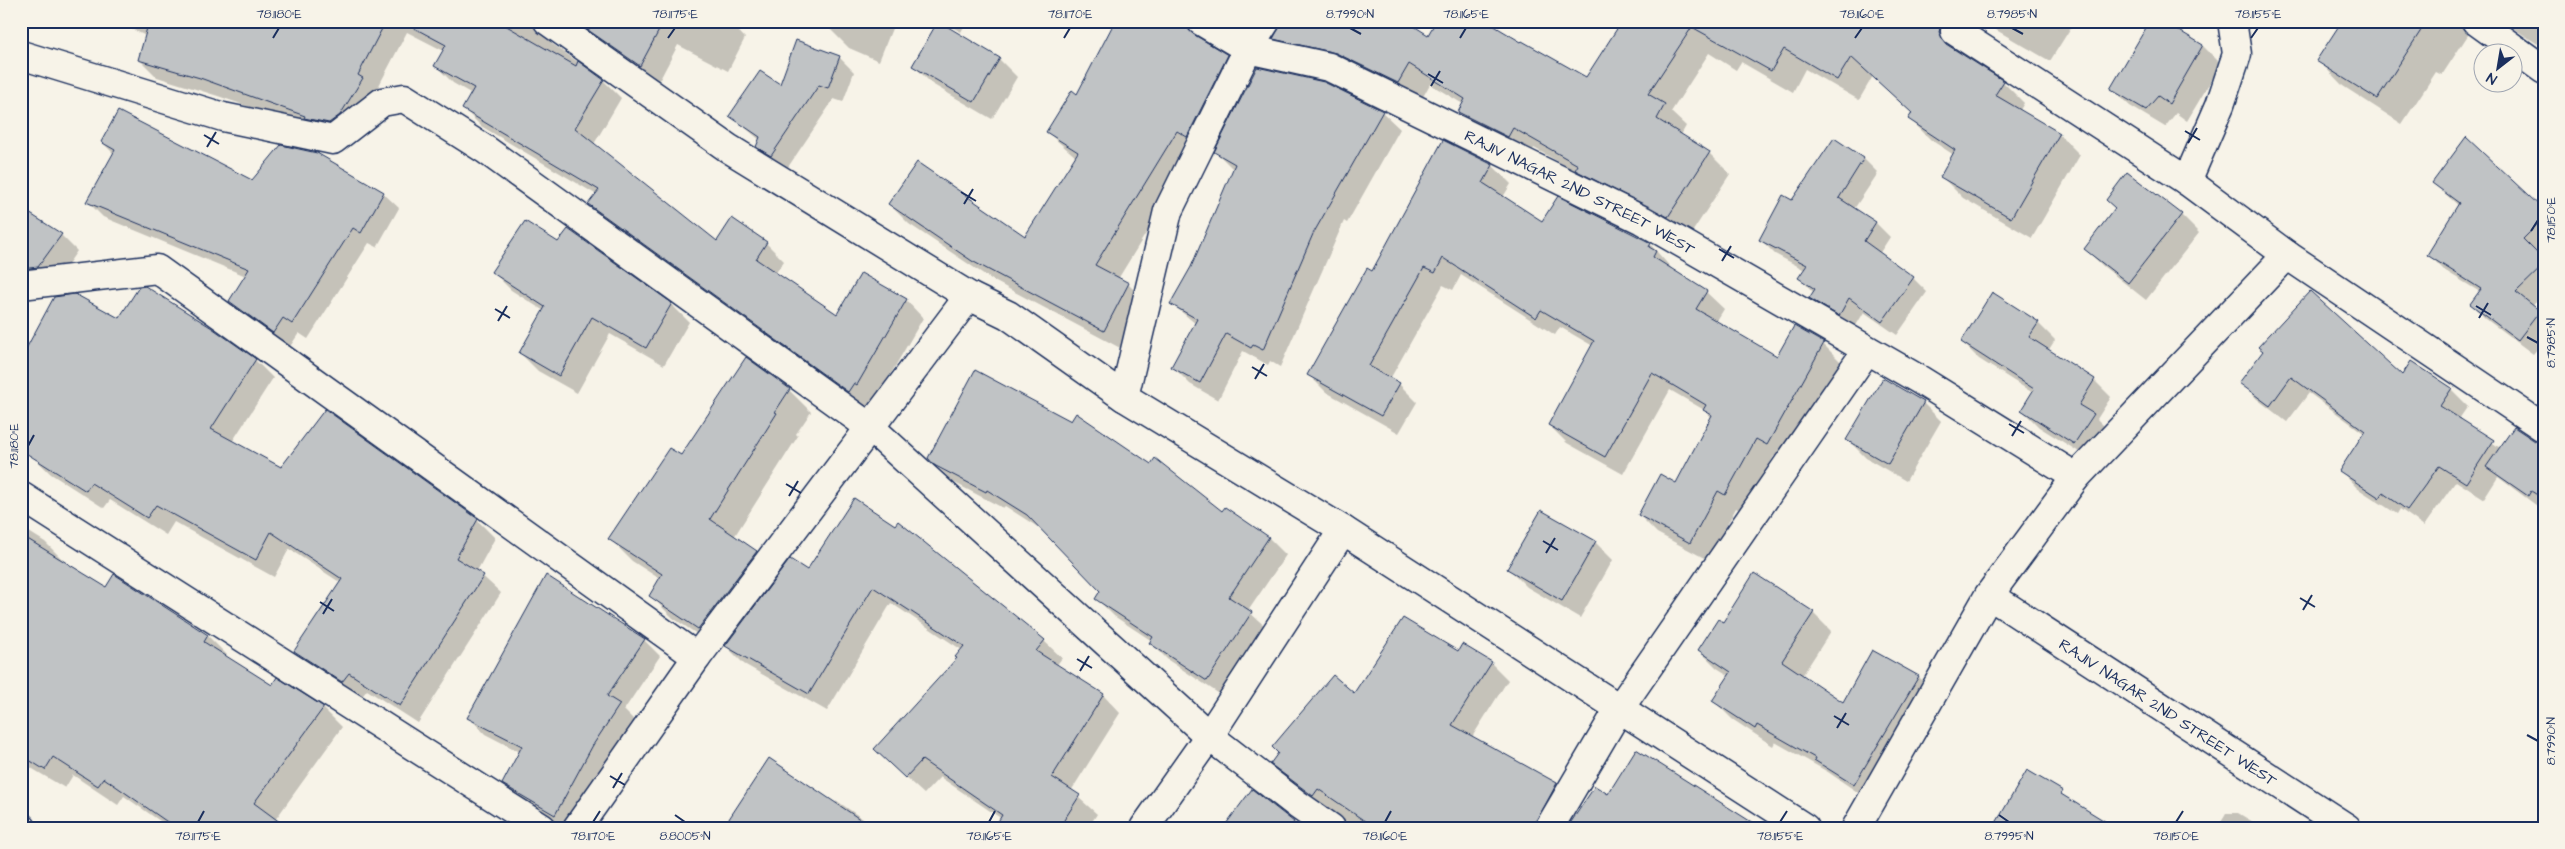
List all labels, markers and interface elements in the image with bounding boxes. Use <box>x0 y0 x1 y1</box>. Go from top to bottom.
text: 78.1180°E <box>256 6 302 23</box>
text: 78.1175°E <box>652 6 698 23</box>
text: 78.1170°E <box>1048 6 1092 23</box>
text: 8.7990°N <box>1326 6 1375 23</box>
text: 78.1165°E <box>1443 6 1489 23</box>
text: 78.1160°E <box>1840 6 1884 23</box>
text: 8.7985°N <box>1987 6 2038 23</box>
text: 78.1155°E <box>2235 6 2281 23</box>
north arrow <box>2472 42 2522 92</box>
text: N <box>2483 67 2501 89</box>
street label: RAJIV NAGAR 2ND STREET WEST <box>1461 125 1699 260</box>
text: 78.1150°E <box>2543 197 2560 243</box>
text: 8.7985°N <box>2543 317 2560 368</box>
text: 78.1180°E <box>6 423 23 469</box>
street label: RAJIV NAGAR 2ND STREET WEST <box>2054 634 2281 792</box>
text: 8.7990°N <box>2543 716 2560 765</box>
text: 78.1175°E <box>175 828 221 845</box>
text: 78.1170°E <box>571 828 615 845</box>
text: 8.8005°N <box>659 828 711 845</box>
text: 78.1165°E <box>966 828 1012 845</box>
text: 78.1160°E <box>1363 828 1407 845</box>
text: 78.1155°E <box>1757 828 1803 845</box>
text: 8.7995°N <box>1984 828 2034 845</box>
text: 78.1150°E <box>2153 828 2199 845</box>

